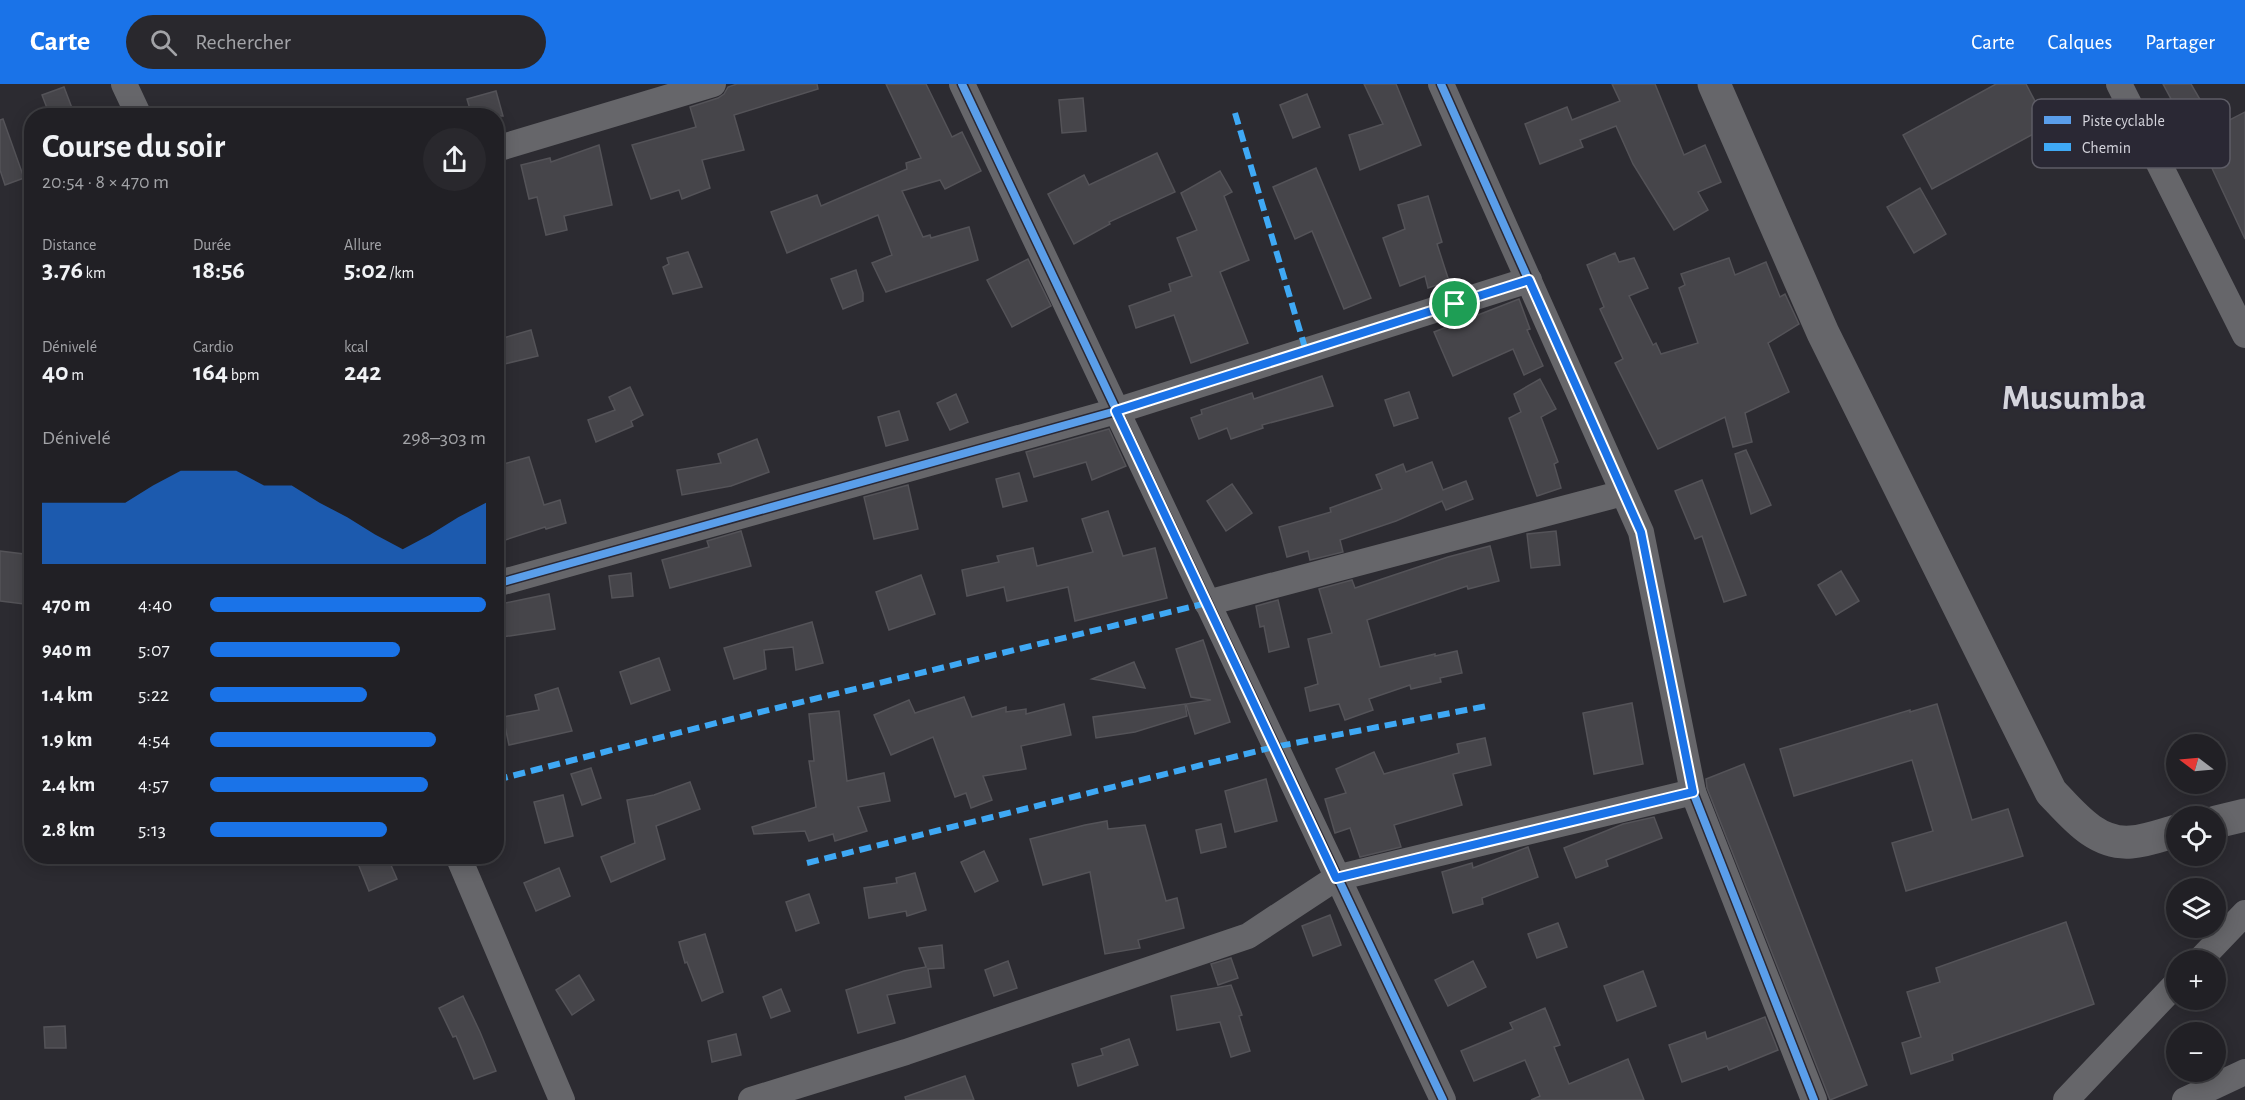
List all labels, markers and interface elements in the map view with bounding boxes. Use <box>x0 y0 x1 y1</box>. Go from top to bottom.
search box <box>126 15 546 69</box>
icon: search <box>147 26 180 59</box>
text: Carte <box>30 28 90 56</box>
text: Rechercher <box>195 31 291 53</box>
text: Carte <box>1971 32 2015 53</box>
text: Calques <box>2048 32 2112 53</box>
text: Partager <box>2145 32 2215 53</box>
legend <box>2032 99 2230 168</box>
text: Piste cyclable <box>2082 113 2165 130</box>
button: share <box>423 128 486 191</box>
text: Course du soir <box>42 131 225 164</box>
text: Chemin <box>2082 140 2131 156</box>
text: 20:54 · 8 × 470 m <box>42 172 169 192</box>
text: Distance <box>42 237 96 253</box>
text: Durée <box>193 237 231 253</box>
text: Allure <box>344 237 382 253</box>
text: 3.76 <box>42 257 83 283</box>
text: 18:56 <box>193 257 245 283</box>
text: 5:02 <box>344 257 387 283</box>
text: km <box>83 265 106 281</box>
text: /km <box>387 265 414 281</box>
pin <box>1429 278 1480 329</box>
icon: arrive <box>1438 287 1471 320</box>
text: Dénivelé <box>42 339 97 355</box>
text: Cardio <box>193 339 234 355</box>
text: kcal <box>344 339 368 355</box>
text: 40 <box>42 359 69 385</box>
text: 164 <box>193 359 228 385</box>
text: 242 <box>344 359 382 385</box>
text: m <box>69 367 84 383</box>
text: bpm <box>228 367 260 383</box>
district label: Musumba <box>2002 380 2146 416</box>
text: Dénivelé <box>42 428 111 448</box>
text: 298–303 m <box>402 428 486 448</box>
text: 470 m <box>42 595 90 615</box>
text: 4:40 <box>138 595 172 615</box>
text: 940 m <box>42 640 91 660</box>
text: 5:07 <box>138 640 170 660</box>
text: 1.4 km <box>42 685 93 705</box>
text: 5:22 <box>138 685 169 705</box>
text: 1.9 km <box>42 730 93 750</box>
text: 4:54 <box>138 730 170 750</box>
north arrow <box>2166 734 2226 794</box>
map controls <box>2166 734 2226 1082</box>
text: 2.4 km <box>42 775 95 795</box>
text: 4:57 <box>138 775 169 795</box>
button: locate <box>2166 806 2226 866</box>
text: 2.8 km <box>42 820 95 840</box>
text: 5:13 <box>138 820 166 840</box>
button: layers <box>2166 878 2226 938</box>
button: + <box>2166 950 2226 1010</box>
button: − <box>2166 1022 2226 1082</box>

